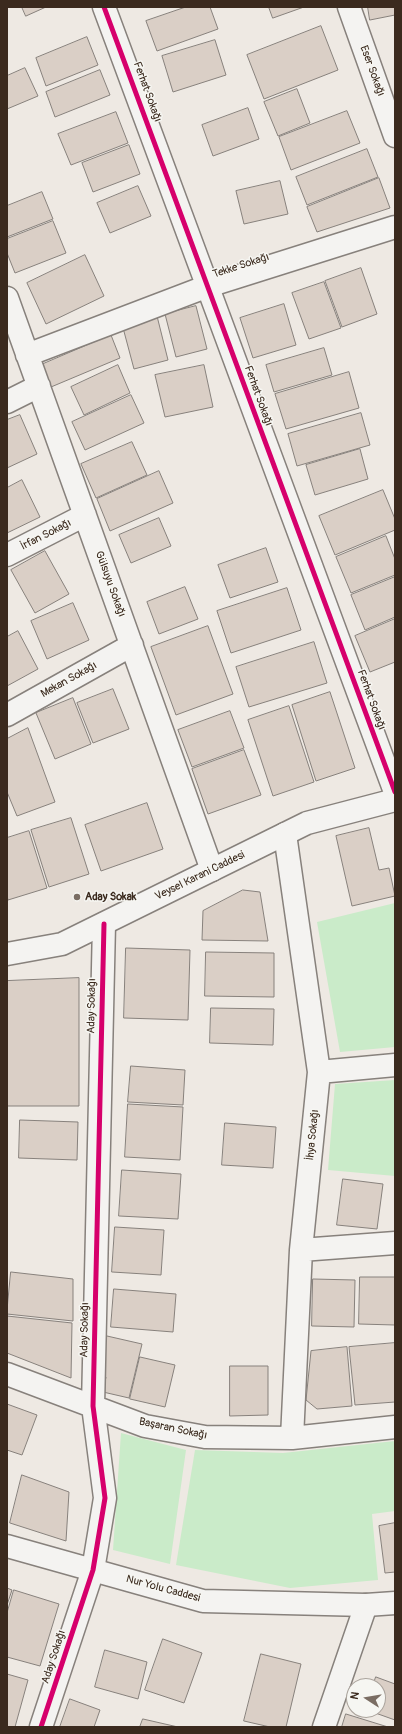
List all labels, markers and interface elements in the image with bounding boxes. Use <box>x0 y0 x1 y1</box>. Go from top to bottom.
street label: Eser Sokağı <box>357 44 387 98</box>
street label: Ferhat Sokağı <box>130 60 164 124</box>
street label: Tekke Sokağı <box>211 251 271 281</box>
street label: Ferhat Sokağı <box>241 364 275 428</box>
street label: İrfan Sokağı <box>18 517 74 553</box>
street label: Gülsuyu Sokağı <box>92 549 128 619</box>
street label: Mekan Sokağı <box>39 659 99 701</box>
street label: Ferhat Sokağı <box>354 668 388 732</box>
street label: Veysel Karani Caddesi <box>153 849 247 903</box>
place label: Aday Sokak <box>85 890 136 904</box>
marker: Aday Sokak <box>72 892 82 902</box>
street label: Aday Sokağı <box>85 978 99 1034</box>
street label: İhya Sokağı <box>304 1109 322 1161</box>
street label: Aday Sokağı <box>78 1302 92 1358</box>
street label: Başaran Sokağı <box>138 1415 208 1443</box>
street label: Nur Yolu Caddesi <box>124 1573 202 1605</box>
street label: Aday Sokağı <box>39 1629 69 1685</box>
north arrow <box>346 1678 386 1718</box>
text: N <box>348 1691 362 1701</box>

